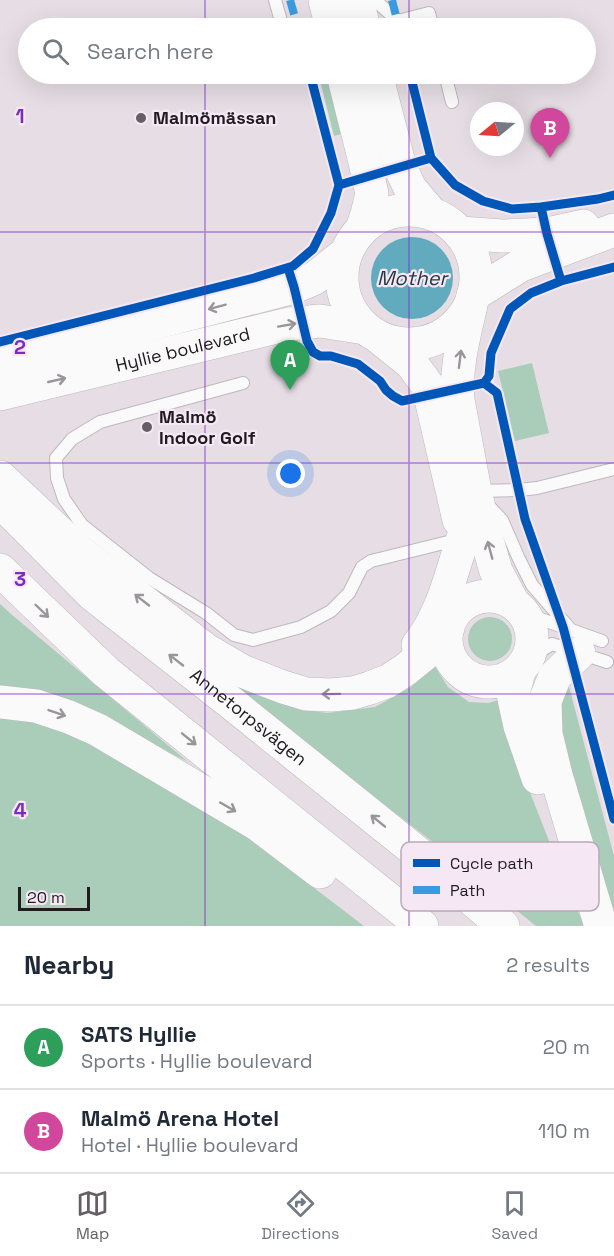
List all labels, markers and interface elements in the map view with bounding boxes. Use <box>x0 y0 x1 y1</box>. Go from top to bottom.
search box <box>18 18 596 84</box>
icon: search <box>39 35 72 68</box>
text: Search here <box>87 37 214 65</box>
north arrow <box>470 102 524 156</box>
text: 1 <box>15 103 25 129</box>
place label: Malmömässan <box>153 106 276 129</box>
pin: B <box>530 108 570 158</box>
marker: Malmömässan <box>134 111 148 125</box>
water label: Mother <box>377 265 450 291</box>
one-way arrow <box>208 302 227 313</box>
one-way arrow <box>277 319 297 330</box>
street label: Hyllie boulevard <box>113 322 252 377</box>
text: 2 <box>14 334 26 360</box>
pin: A <box>270 340 310 390</box>
one-way arrow <box>455 349 466 369</box>
one-way arrow <box>47 373 66 385</box>
place label: Malmö Indoor Golf <box>159 405 256 449</box>
marker: Malmö Indoor Golf <box>140 420 154 434</box>
your location <box>276 459 305 488</box>
one-way arrow <box>484 541 495 560</box>
text: 3 <box>14 566 26 592</box>
one-way arrow <box>134 594 150 607</box>
one-way arrow <box>35 604 50 618</box>
one-way arrow <box>168 653 184 666</box>
street label: Annetorpsvägen <box>186 663 312 770</box>
one-way arrow <box>322 689 342 700</box>
one-way arrow <box>47 708 66 719</box>
one-way arrow <box>181 732 197 745</box>
text: 4 <box>14 797 27 823</box>
one-way arrow <box>219 801 236 813</box>
one-way arrow <box>370 814 386 827</box>
legend <box>401 842 599 911</box>
text: Cycle path <box>450 853 533 874</box>
text: Path <box>450 880 485 901</box>
scale bar <box>18 884 90 912</box>
text: 20 m <box>27 887 65 908</box>
text: Nearby <box>24 948 114 982</box>
text: 2 results <box>506 952 590 978</box>
text: SATS Hyllie <box>81 1020 197 1048</box>
text: A <box>37 1034 50 1060</box>
text: 20 m <box>543 1034 590 1060</box>
text: Sports · Hyllie boulevard <box>81 1048 313 1074</box>
text: Malmö Arena Hotel <box>81 1104 279 1132</box>
text: B <box>37 1118 50 1144</box>
text: 110 m <box>538 1118 590 1144</box>
text: Hotel · Hyllie boulevard <box>81 1132 299 1158</box>
tab: Map <box>76 1187 109 1244</box>
tab: Directions <box>261 1187 340 1244</box>
tab: Saved <box>491 1187 538 1244</box>

